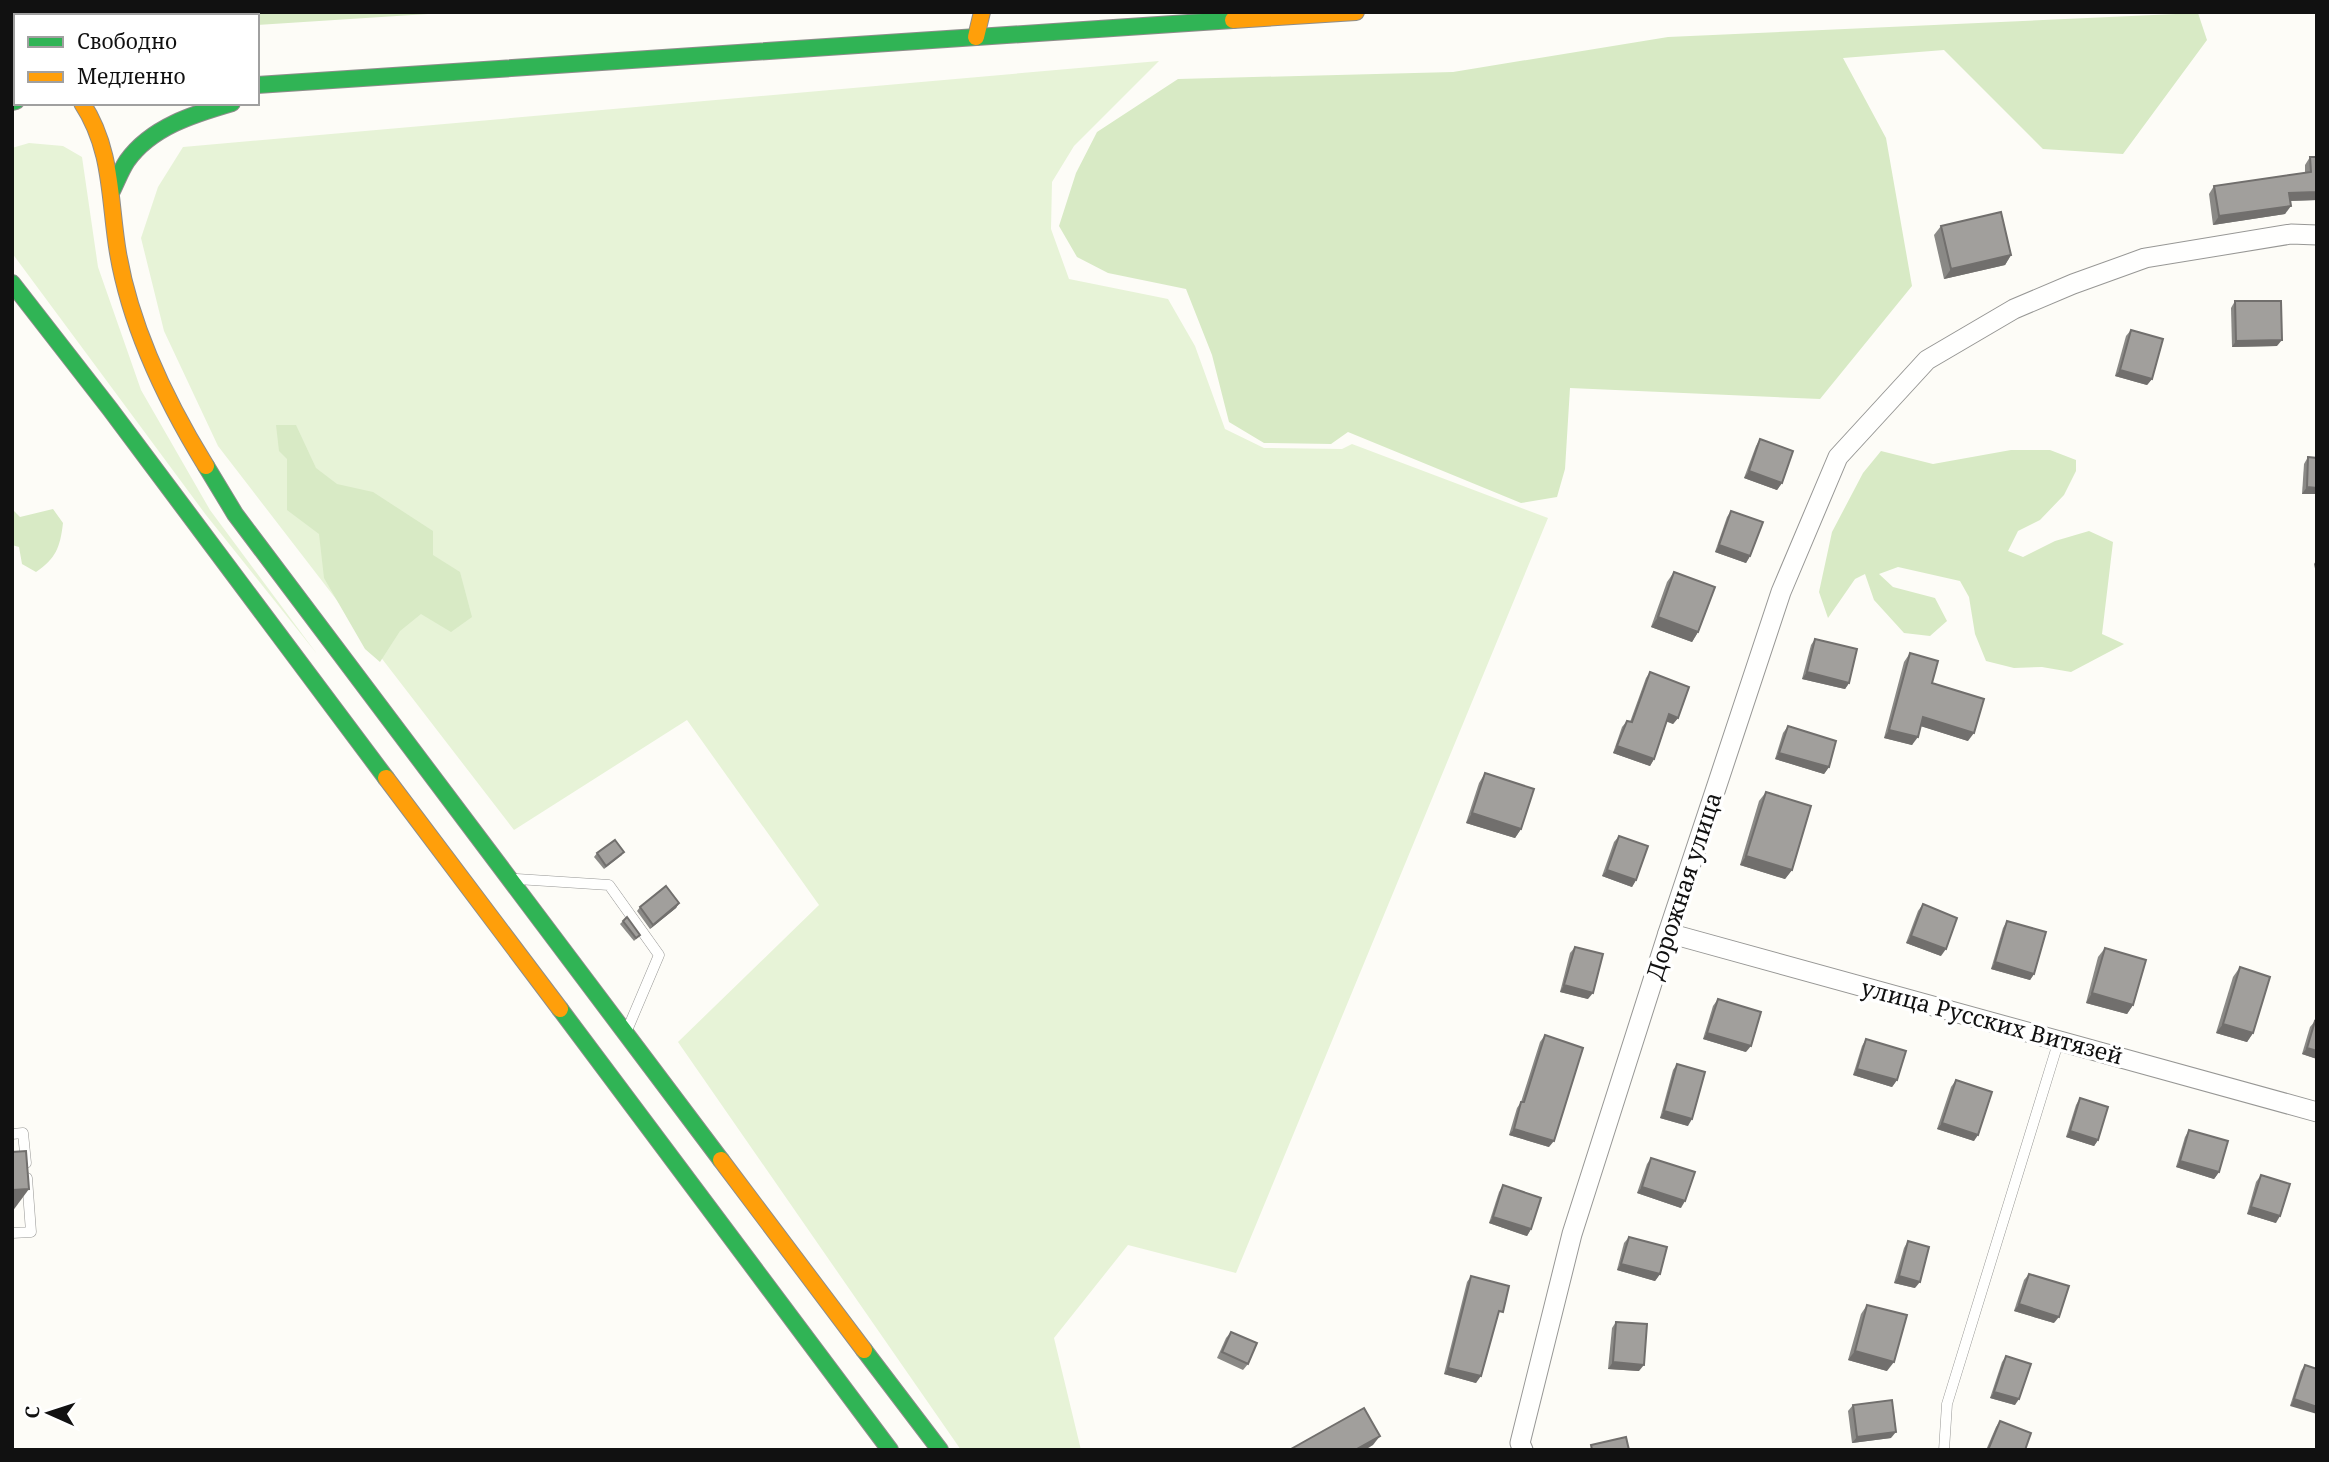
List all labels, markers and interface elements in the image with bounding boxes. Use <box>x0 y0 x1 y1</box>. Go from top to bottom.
legend <box>14 14 259 105</box>
text: Свободно <box>77 27 177 55</box>
text: Медленно <box>77 62 186 90</box>
street label: Дорожная улица <box>1638 788 1728 984</box>
street label: улица Русских Витязей <box>1858 971 2127 1071</box>
north arrow <box>14 1378 84 1448</box>
text: С <box>19 1405 45 1419</box>

